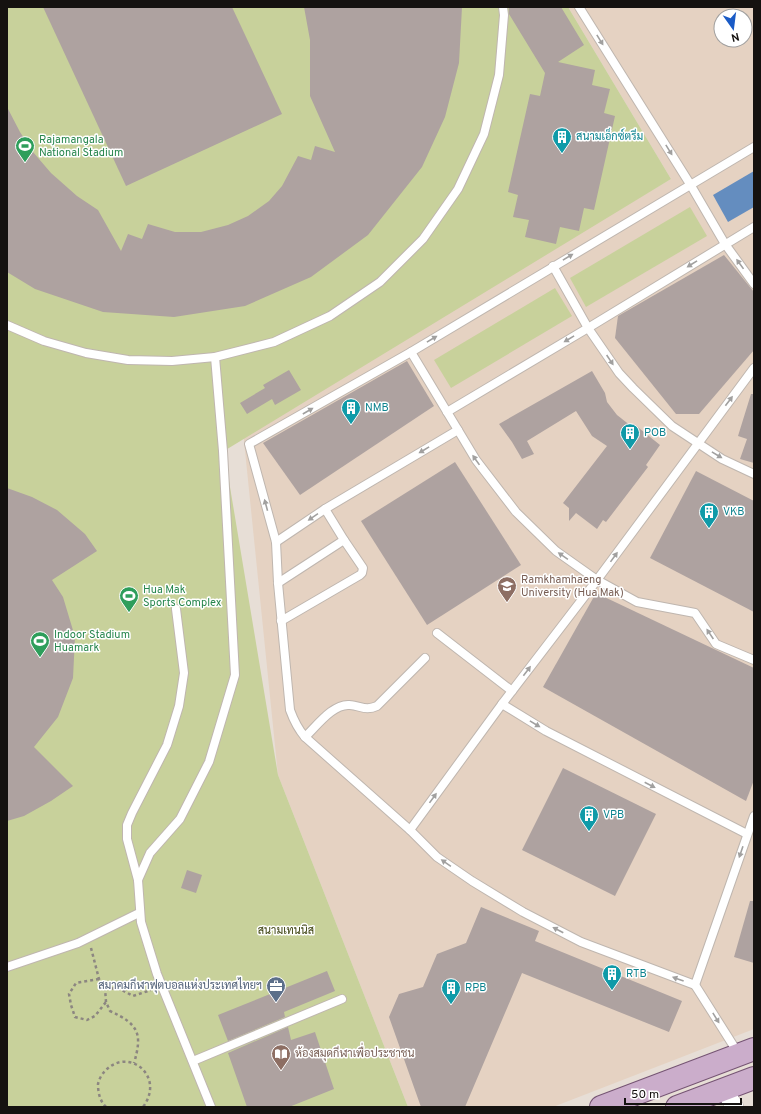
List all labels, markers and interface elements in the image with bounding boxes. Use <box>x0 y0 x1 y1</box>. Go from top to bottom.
north arrow <box>713 8 753 48</box>
text: N <box>730 29 741 44</box>
one-way arrow <box>596 35 604 45</box>
building icon: สนามเอ็กซ์ตรีม <box>551 126 573 154</box>
place label: สนามเอ็กซ์ตรีม <box>576 127 643 144</box>
place label: Rajamangala National Stadium <box>39 133 123 160</box>
sports icon: Rajamangala National Stadium <box>14 135 36 163</box>
one-way arrow <box>665 144 672 156</box>
one-way arrow <box>562 254 574 261</box>
one-way arrow <box>736 258 744 269</box>
one-way arrow <box>687 260 697 268</box>
one-way arrow <box>426 335 438 342</box>
one-way arrow <box>563 336 575 343</box>
one-way arrow <box>606 355 614 366</box>
one-way arrow <box>725 396 733 406</box>
building icon: NMB <box>340 397 362 425</box>
place label: NMB <box>365 401 389 415</box>
one-way arrow <box>302 408 314 415</box>
building icon: POB <box>619 422 641 450</box>
place label: POB <box>644 426 666 440</box>
one-way arrow <box>418 446 430 453</box>
one-way arrow <box>711 452 723 459</box>
one-way arrow <box>472 455 480 465</box>
one-way arrow <box>263 498 269 510</box>
building icon: VKB <box>698 501 720 529</box>
place label: VKB <box>723 505 744 519</box>
one-way arrow <box>308 513 318 521</box>
one-way arrow <box>610 551 618 562</box>
one-way arrow <box>558 552 569 560</box>
place label: Ramkhamhaeng University (Hua Mak) <box>521 573 624 600</box>
school or university icon: Ramkhamhaeng University (Hua Mak) <box>496 575 518 603</box>
place label: Hua Mak Sports Complex <box>143 583 222 610</box>
sports icon: Hua Mak Sports Complex <box>118 585 140 613</box>
place label: Indoor Stadium Huamark <box>54 628 130 655</box>
one-way arrow <box>706 628 713 640</box>
sports icon: Indoor Stadium Huamark <box>29 630 51 658</box>
one-way arrow <box>523 666 531 677</box>
one-way arrow <box>529 721 541 728</box>
one-way arrow <box>645 782 656 788</box>
one-way arrow <box>429 793 437 804</box>
building icon: VPB <box>578 804 600 832</box>
place label: VPB <box>603 808 624 822</box>
one-way arrow <box>738 847 744 859</box>
one-way arrow <box>441 859 452 867</box>
park label: สนามเทนนิส <box>258 924 314 938</box>
one-way arrow <box>552 927 563 933</box>
building icon: RTB <box>601 963 623 991</box>
place label: RTB <box>626 967 647 981</box>
office icon: สมาคมกีฬาฟุตบอลแห่งประเทศไทยฯ <box>265 975 287 1003</box>
one-way arrow <box>672 975 684 981</box>
place label: สมาคมกีฬาฟุตบอลแห่งประเทศไทยฯ <box>98 977 262 994</box>
building icon: RPB <box>440 977 462 1005</box>
place label: RPB <box>465 981 486 995</box>
one-way arrow <box>712 1013 720 1023</box>
place label: ห้องสมุดกีฬาเพื่อประชาชน <box>295 1042 415 1062</box>
library icon: ห้องสมุดกีฬาเพื่อประชาชน <box>270 1043 292 1071</box>
scale bar <box>625 1080 741 1106</box>
text: 50 m <box>631 1087 659 1103</box>

